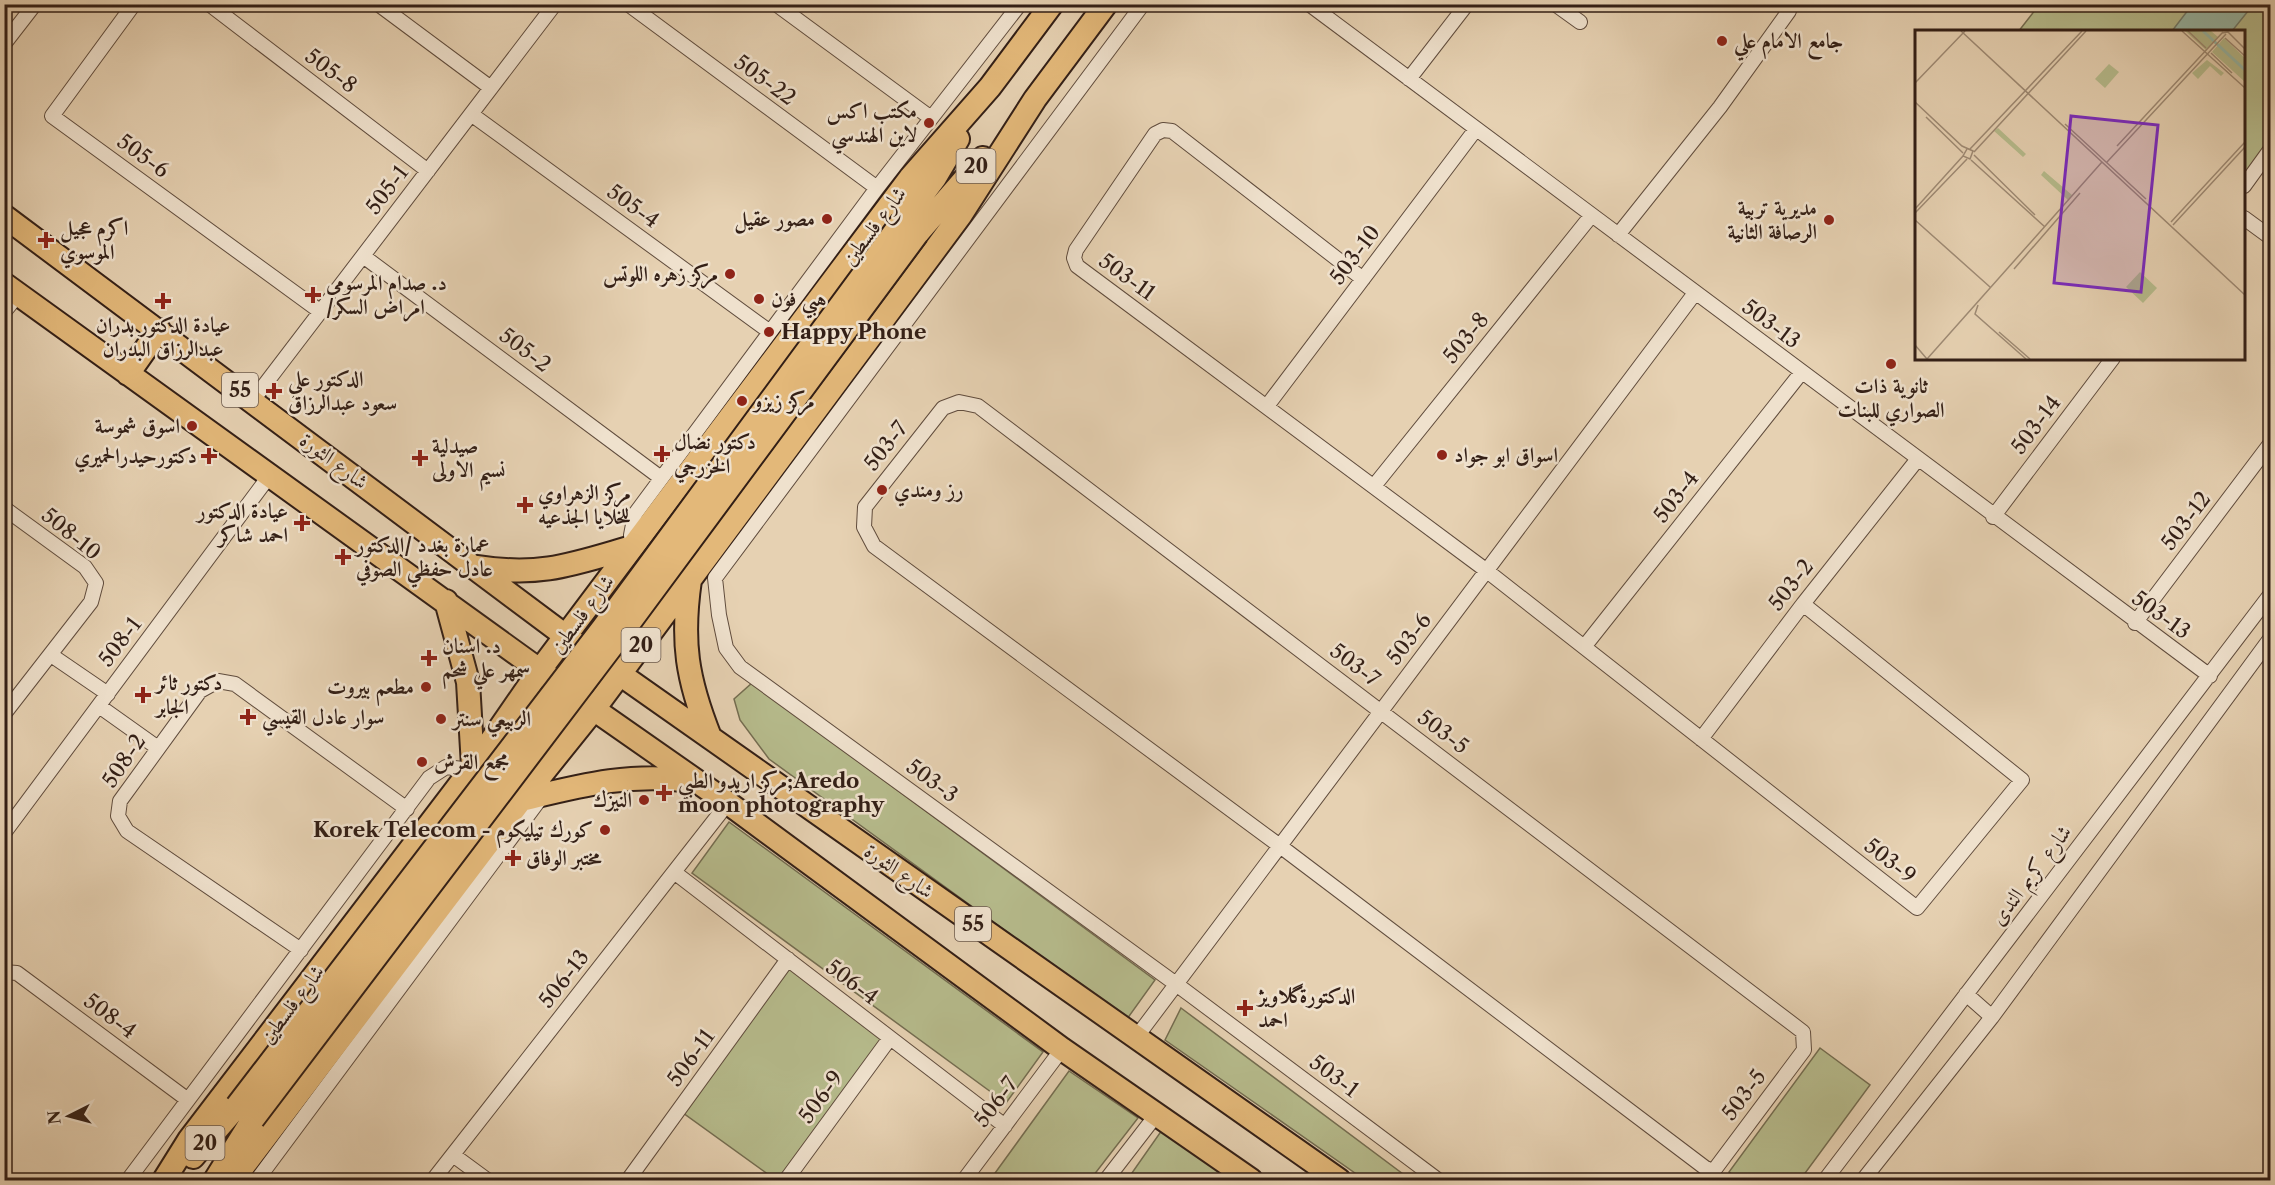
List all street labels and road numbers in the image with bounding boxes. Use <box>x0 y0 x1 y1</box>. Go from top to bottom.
street label: 505-8 <box>301 43 362 98</box>
street label: 505-22 <box>730 49 801 110</box>
street label: 505-6 <box>112 128 174 183</box>
road number: 20 <box>956 149 996 183</box>
street label: 505-1 <box>360 160 413 219</box>
street label: 505-4 <box>603 178 664 233</box>
street label: شارع فلسطين <box>836 182 916 274</box>
street label: 503-10 <box>1324 220 1385 289</box>
street label: 503-11 <box>1094 248 1160 305</box>
street label: 503-13 <box>1737 294 1805 353</box>
street label: 503-8 <box>1438 307 1494 368</box>
street label: 505-2 <box>495 322 556 377</box>
road number: 55 <box>222 373 258 407</box>
street label: 503-14 <box>2006 391 2066 459</box>
street label: 503-7 <box>859 416 913 475</box>
street label: شارع الثورة <box>292 427 373 499</box>
street label: 503-4 <box>1648 466 1703 527</box>
street label: 503-12 <box>2156 487 2216 555</box>
street label: 508-10 <box>37 502 106 565</box>
street label: 503-2 <box>1763 554 1818 615</box>
street label: شارع فلسطين <box>544 570 624 662</box>
street label: 503-13 <box>2127 585 2195 644</box>
street label: 503-6 <box>1381 608 1436 669</box>
street label: 508-1 <box>93 612 146 671</box>
road number: 20 <box>622 628 660 662</box>
street label: 503-7 <box>1326 638 1386 692</box>
street label: 503-5 <box>1413 704 1474 759</box>
street label: 508-2 <box>97 729 150 792</box>
street label: 503-3 <box>902 754 963 808</box>
street label: شارع كريم الندى <box>1985 820 2081 933</box>
street label: 503-9 <box>1860 833 1921 888</box>
street label: شارع الثورة <box>856 838 939 908</box>
road number: 55 <box>955 907 991 941</box>
street label: 506-13 <box>533 945 594 1013</box>
street label: 506-4 <box>821 954 883 1009</box>
street label: شارع فلسطين <box>254 960 334 1052</box>
street label: 508-4 <box>79 988 141 1043</box>
street label: 506-11 <box>662 1024 720 1091</box>
street label: 503-1 <box>1305 1049 1364 1102</box>
street label: 503-5 <box>1716 1064 1771 1125</box>
street label: 506-9 <box>793 1066 848 1128</box>
street label: 506-7 <box>969 1071 1023 1132</box>
road number: 20 <box>186 1126 224 1160</box>

